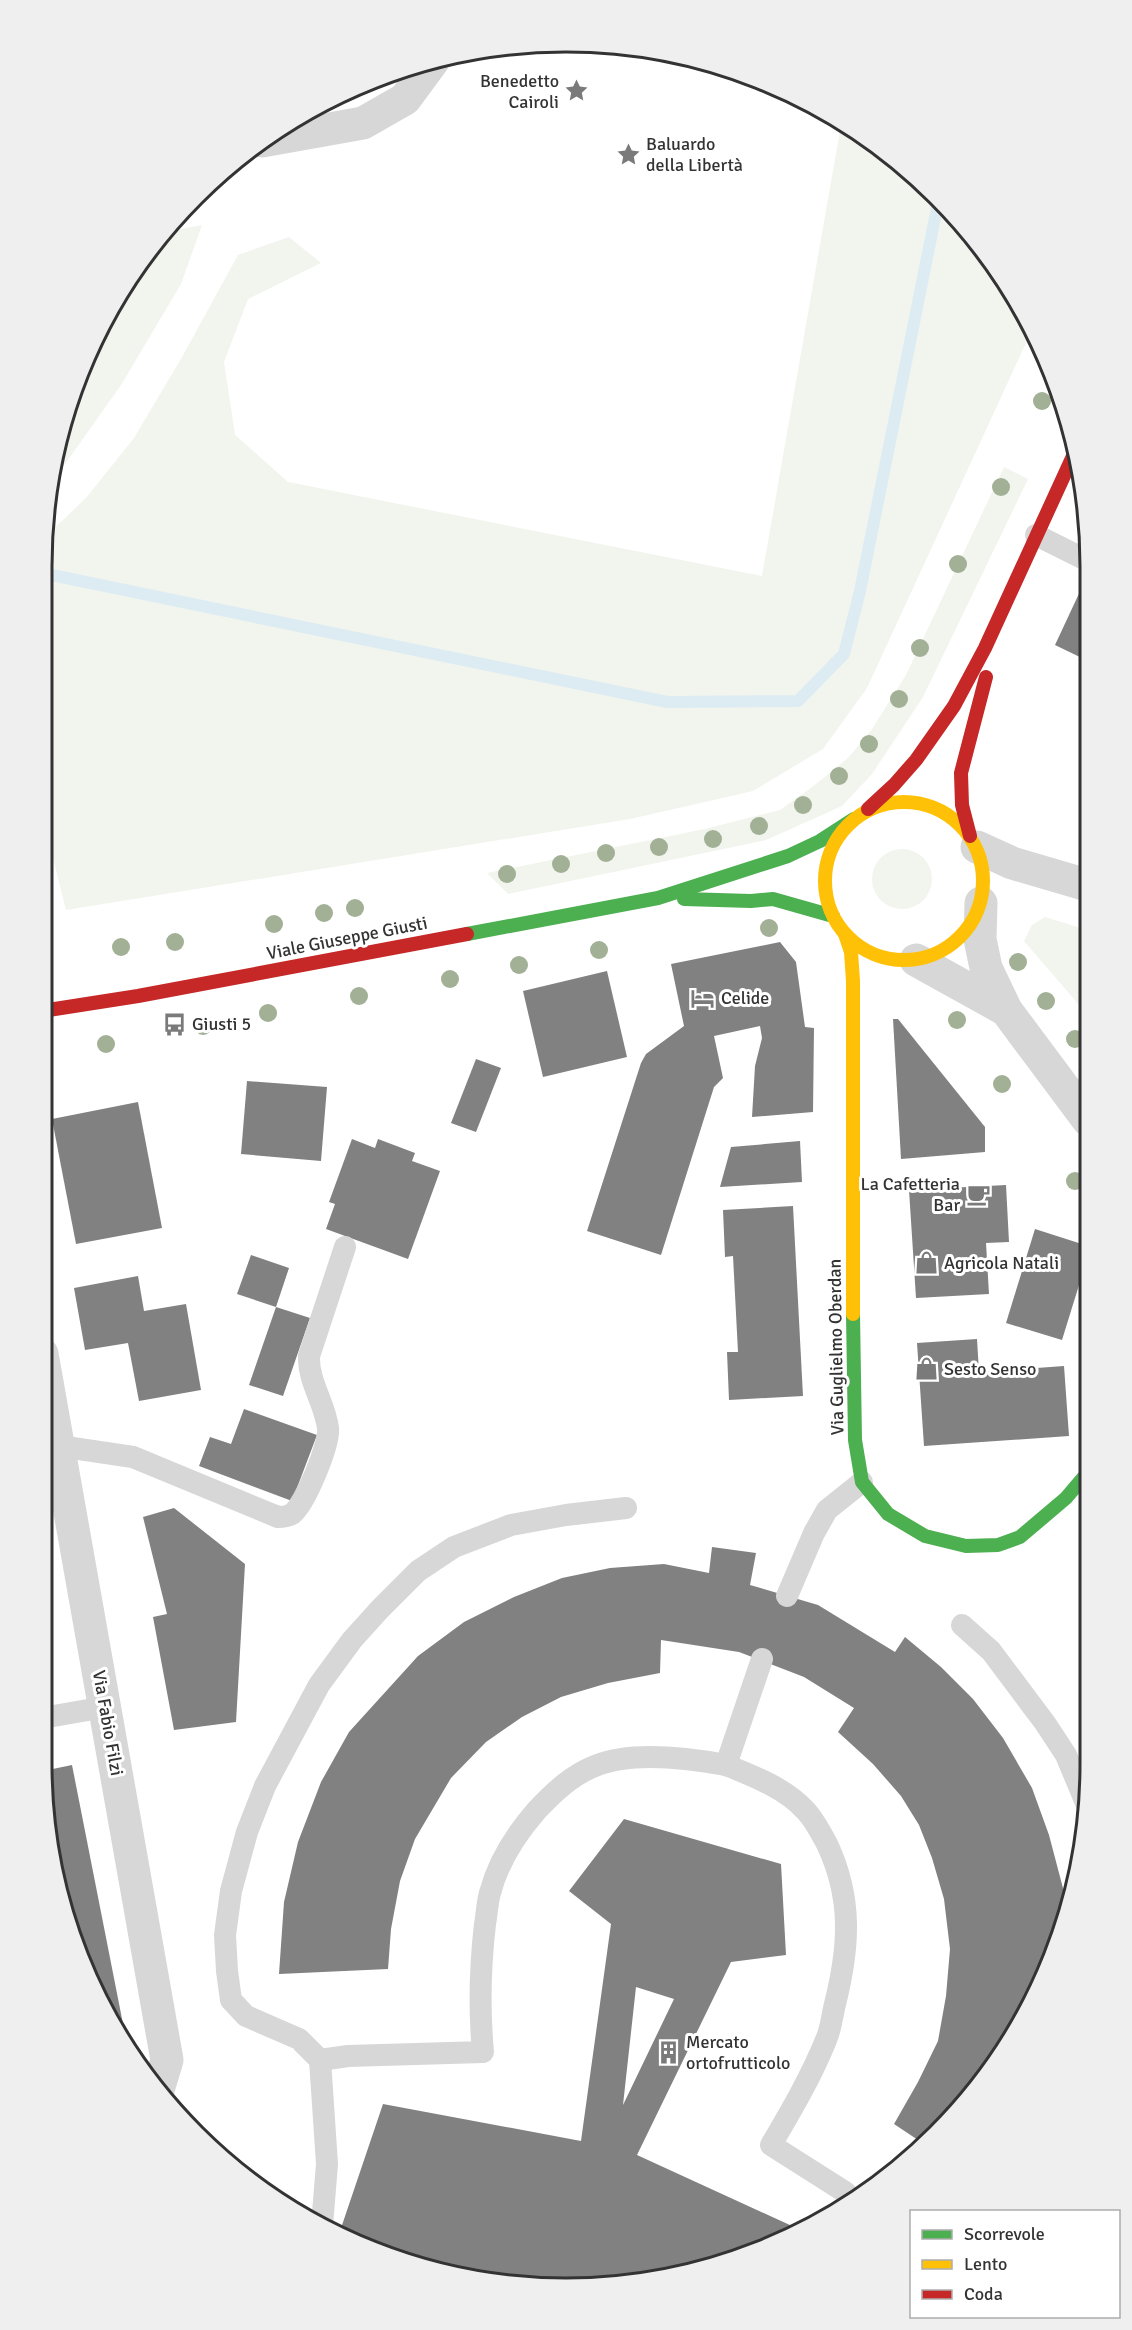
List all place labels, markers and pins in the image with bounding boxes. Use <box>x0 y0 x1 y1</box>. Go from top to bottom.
place label: Benedetto Cairoli <box>480 70 559 113</box>
place icon: Benedetto Cairoli <box>564 78 590 104</box>
place label: Baluardo della Libertà <box>646 133 743 176</box>
place icon: Baluardo della Libertà <box>615 141 641 167</box>
hotel icon: Celide <box>690 985 716 1011</box>
place label: Celide <box>721 987 769 1009</box>
bus stop icon: Giusti 5 <box>161 1011 187 1037</box>
place label: Giusti 5 <box>192 1013 251 1035</box>
place label: La Cafetteria Bar <box>861 1173 960 1216</box>
cafe icon: La Cafetteria Bar <box>965 1181 991 1207</box>
shop icon: Agricola Natali <box>913 1250 939 1276</box>
place label: Agricola Natali <box>944 1252 1059 1274</box>
shop icon: Sesto Senso <box>913 1356 939 1382</box>
place label: Sesto Senso <box>944 1358 1036 1380</box>
place label: Mercato ortofrutticolo <box>686 2031 790 2074</box>
building icon: Mercato ortofrutticolo <box>655 2039 681 2065</box>

